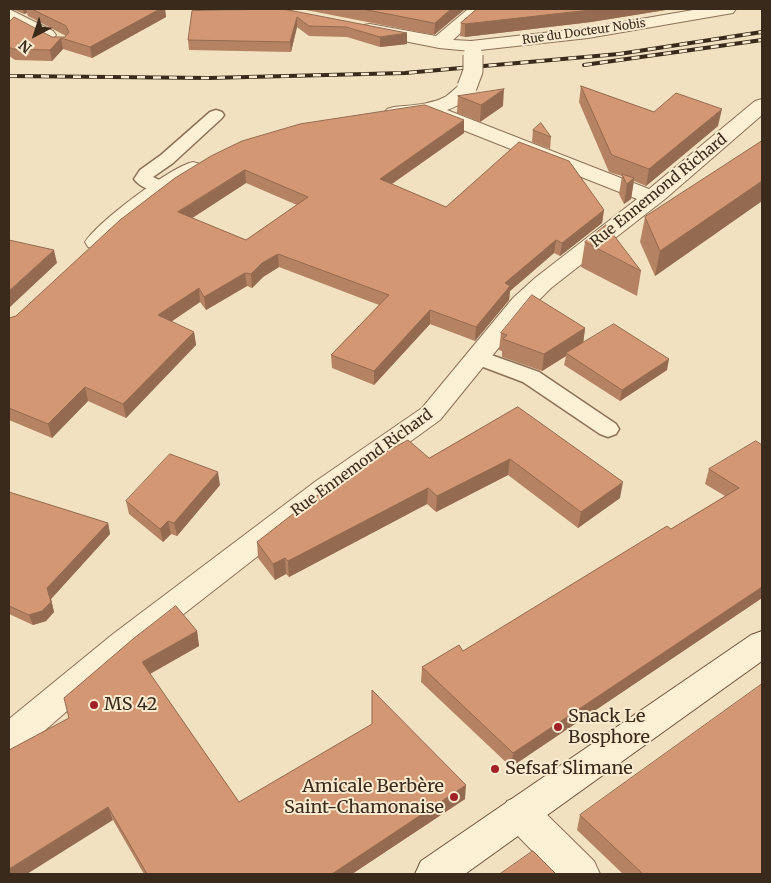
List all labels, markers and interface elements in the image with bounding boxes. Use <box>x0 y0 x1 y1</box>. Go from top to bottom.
north arrow <box>10 10 60 60</box>
street label: Rue du Docteur Nobis <box>521 16 647 48</box>
text: N <box>15 36 35 57</box>
street label: Rue Ennemond Richard <box>587 130 731 252</box>
street label: Rue Ennemond Richard <box>288 406 436 520</box>
place label: MS 42 <box>104 694 158 716</box>
marker: MS 42 <box>88 699 100 711</box>
place label: Snack Le Bosphore <box>568 706 650 749</box>
marker: Snack Le Bosphore <box>552 721 564 733</box>
place label: Sefsaf Slimane <box>505 758 633 780</box>
marker: Sefsaf Slimane <box>489 763 501 775</box>
place label: Amicale Berbère Saint-Chamonaise <box>284 776 444 819</box>
marker: Amicale Berbère Saint-Chamonaise <box>448 791 460 803</box>

